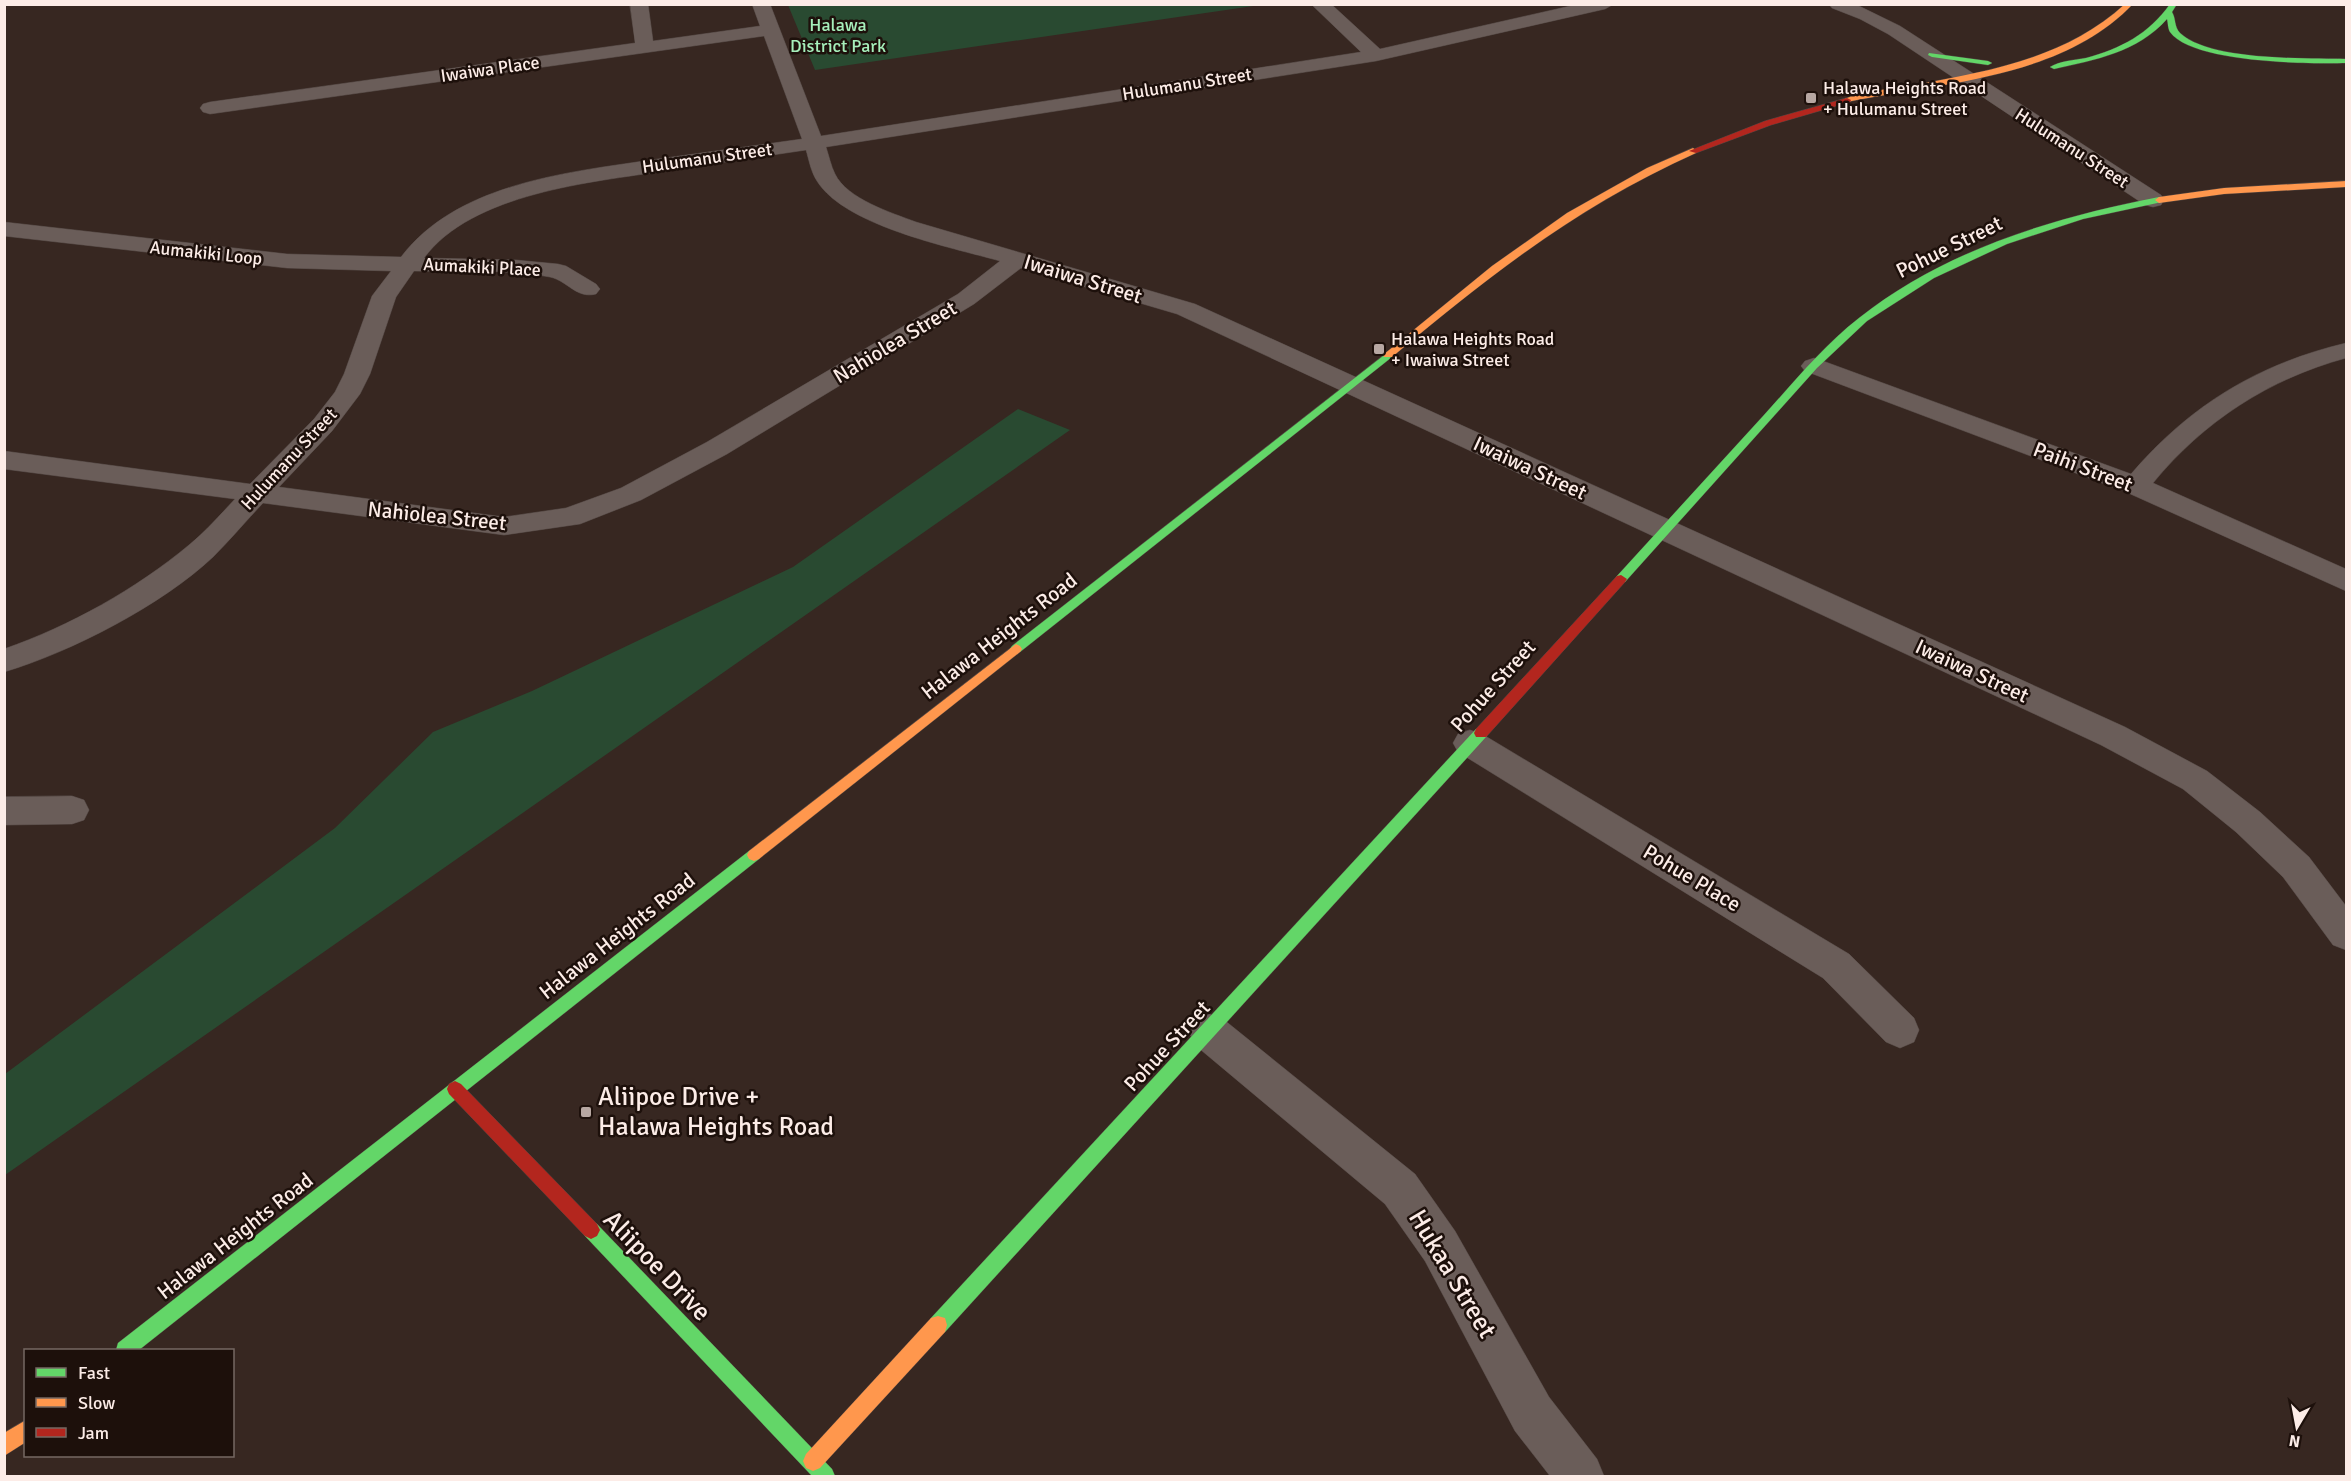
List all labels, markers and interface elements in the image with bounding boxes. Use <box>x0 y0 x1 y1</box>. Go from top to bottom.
park label: Halawa District Park <box>790 14 886 57</box>
street label: Iwaiwa Place <box>439 51 541 87</box>
street label: Hulumanu Street <box>1121 63 1253 105</box>
place label: Halawa Heights Road + Hulumanu Street <box>1823 77 1986 120</box>
marker: Halawa Heights Road + Hulumanu Street <box>1804 91 1818 105</box>
street label: Hulumanu Street <box>2011 103 2133 193</box>
street label: Hulumanu Street <box>641 138 773 178</box>
street label: Pohue Street <box>1892 210 2006 284</box>
street label: Aumakiki Loop <box>149 236 263 270</box>
street label: Iwaiwa Street <box>1021 249 1145 309</box>
street label: Aumakiki Place <box>423 253 541 281</box>
street label: Nahiolea Street <box>829 295 961 389</box>
place label: Halawa Heights Road + Iwaiwa Street <box>1391 328 1554 371</box>
marker: Halawa Heights Road + Iwaiwa Street <box>1372 342 1386 356</box>
street label: Hulumanu Street <box>236 404 342 514</box>
street label: Iwaiwa Street <box>1469 430 1591 506</box>
street label: Paihi Street <box>2030 436 2136 498</box>
street label: Nahiolea Street <box>366 496 508 536</box>
street label: Halawa Heights Road <box>916 567 1082 705</box>
street label: Iwaiwa Street <box>1911 633 2033 709</box>
street label: Pohue Street <box>1445 635 1541 737</box>
street label: Pohue Place <box>1638 839 1746 917</box>
street label: Halawa Heights Road <box>534 867 700 1005</box>
street label: Pohue Street <box>1118 995 1216 1097</box>
place label: Aliipoe Drive + Halawa Heights Road <box>598 1081 834 1143</box>
marker: Aliipoe Drive + Halawa Heights Road <box>579 1105 593 1119</box>
street label: Halawa Heights Road <box>152 1167 318 1305</box>
street label: Aliipoe Drive <box>596 1204 718 1328</box>
street label: Hukaa Street <box>1401 1204 1503 1344</box>
legend <box>24 1349 234 1457</box>
text: Fast <box>78 1362 110 1384</box>
text: Slow <box>78 1392 115 1414</box>
north arrow <box>2267 1397 2327 1457</box>
text: Jam <box>78 1422 109 1444</box>
text: N <box>2287 1430 2302 1452</box>

